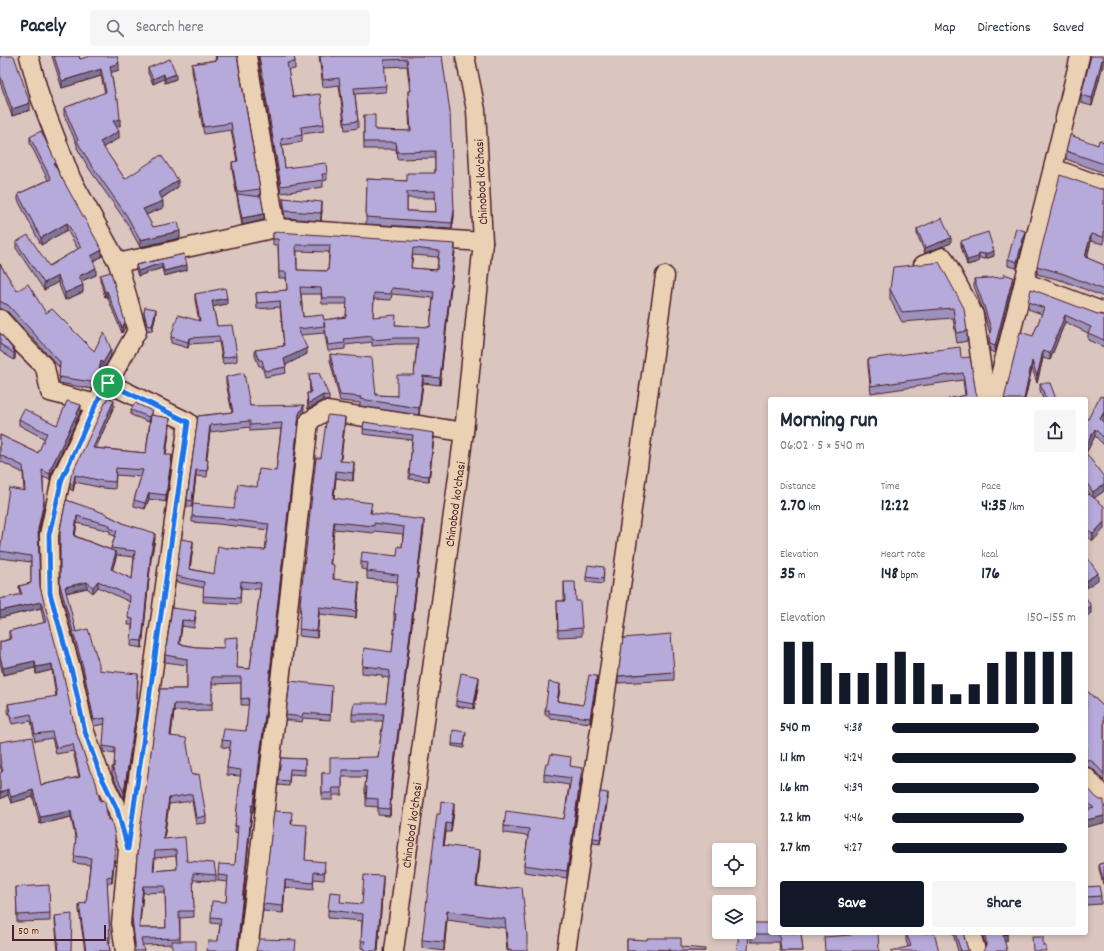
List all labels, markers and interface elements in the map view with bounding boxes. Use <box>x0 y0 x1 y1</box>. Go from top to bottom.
search box <box>90 10 370 46</box>
text: Pacely <box>20 14 66 41</box>
icon: search <box>104 17 126 39</box>
text: Search here <box>136 17 204 39</box>
text: Map <box>934 18 956 38</box>
text: Directions <box>978 18 1031 38</box>
text: Saved <box>1053 18 1084 38</box>
street label: Chinobod ko'chasi <box>471 138 494 225</box>
pin <box>91 366 125 400</box>
icon: arrive <box>97 372 119 394</box>
text: Morning run <box>780 406 878 437</box>
button: share <box>1034 410 1076 452</box>
text: 06:02 · 5 × 540 m <box>780 437 865 456</box>
street label: Chinobod ko'chasi <box>442 460 472 548</box>
text: Distance <box>780 479 816 495</box>
text: Time <box>881 479 899 495</box>
text: Pace <box>981 479 1001 495</box>
text: 2.70 <box>780 495 806 519</box>
text: 12:22 <box>881 495 910 519</box>
text: 4:35 <box>981 495 1007 519</box>
text: km <box>806 500 821 516</box>
text: /km <box>1007 500 1024 516</box>
text: Elevation <box>780 547 818 563</box>
text: Heart rate <box>881 547 925 563</box>
text: kcal <box>981 547 998 563</box>
text: 35 <box>780 563 795 587</box>
text: 148 <box>881 563 898 587</box>
text: 176 <box>981 563 1000 587</box>
text: m <box>795 568 806 584</box>
text: bpm <box>898 568 918 584</box>
text: Elevation <box>780 609 825 628</box>
text: 150–155 m <box>1027 609 1076 628</box>
text: 540 m <box>780 719 810 738</box>
text: 4:38 <box>844 719 863 738</box>
text: 1.1 km <box>780 749 805 768</box>
text: 4:24 <box>844 749 863 768</box>
text: 1.6 km <box>780 779 809 798</box>
text: 4:39 <box>844 779 863 798</box>
street label: Chinobod ko'chasi <box>398 781 429 869</box>
text: 2.2 km <box>780 809 811 828</box>
text: 4:46 <box>844 809 863 828</box>
text: 2.7 km <box>780 839 810 858</box>
text: 4:27 <box>844 839 862 858</box>
map controls <box>712 843 756 939</box>
button: locate <box>712 843 756 887</box>
button: Save <box>780 881 924 927</box>
button: Share <box>932 881 1076 927</box>
button: layers <box>712 895 756 939</box>
scale bar <box>12 923 106 942</box>
text: 50 m <box>18 924 39 940</box>

